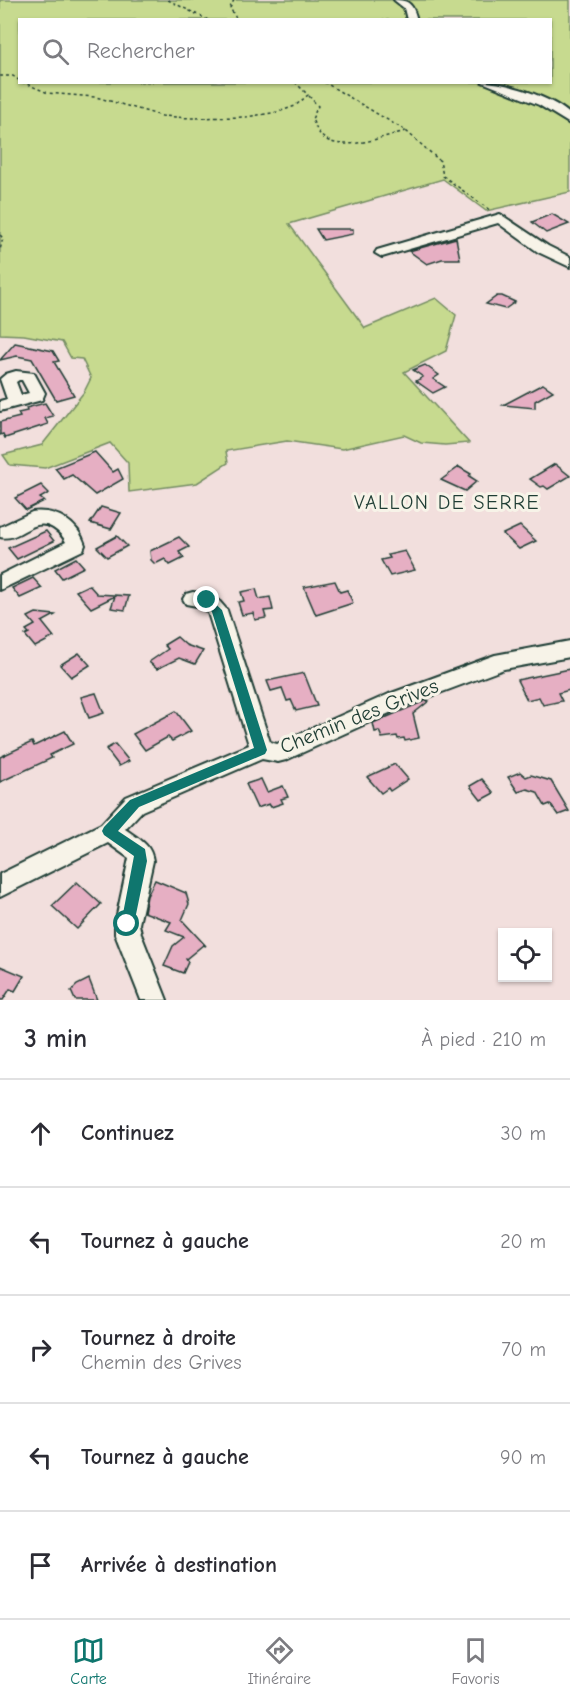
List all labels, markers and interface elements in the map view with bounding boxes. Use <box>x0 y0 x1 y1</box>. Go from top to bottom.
search box <box>18 18 552 84</box>
icon: search <box>39 35 72 68</box>
text: Rechercher <box>87 38 195 64</box>
district label: VALLON DE SERRE <box>354 491 540 514</box>
route end <box>193 586 219 612</box>
street label: Chemin des Grives <box>276 673 442 759</box>
route start <box>113 910 139 936</box>
map controls <box>498 928 552 982</box>
button: locate <box>498 928 552 982</box>
text: 3 min <box>24 1024 87 1054</box>
text: À pied · 210 m <box>421 1028 546 1051</box>
icon: ahead <box>24 1117 57 1150</box>
text: Continuez <box>81 1120 174 1146</box>
text: 30 m <box>500 1122 546 1145</box>
icon: left <box>24 1225 57 1258</box>
text: Tournez à gauche <box>81 1228 249 1254</box>
text: 20 m <box>500 1230 546 1253</box>
text: Tournez à droite <box>81 1325 236 1351</box>
icon: right <box>24 1333 57 1366</box>
text: 70 m <box>501 1338 546 1361</box>
text: Chemin des Grives <box>81 1351 242 1374</box>
icon: left <box>24 1441 57 1474</box>
text: Tournez à gauche <box>81 1444 249 1470</box>
text: 90 m <box>500 1446 546 1469</box>
icon: arrive <box>24 1549 57 1582</box>
text: Arrivée à destination <box>81 1552 277 1578</box>
tab: Carte <box>70 1634 107 1688</box>
tab: Itinéraire <box>248 1634 311 1688</box>
tab: Favoris <box>452 1634 500 1688</box>

